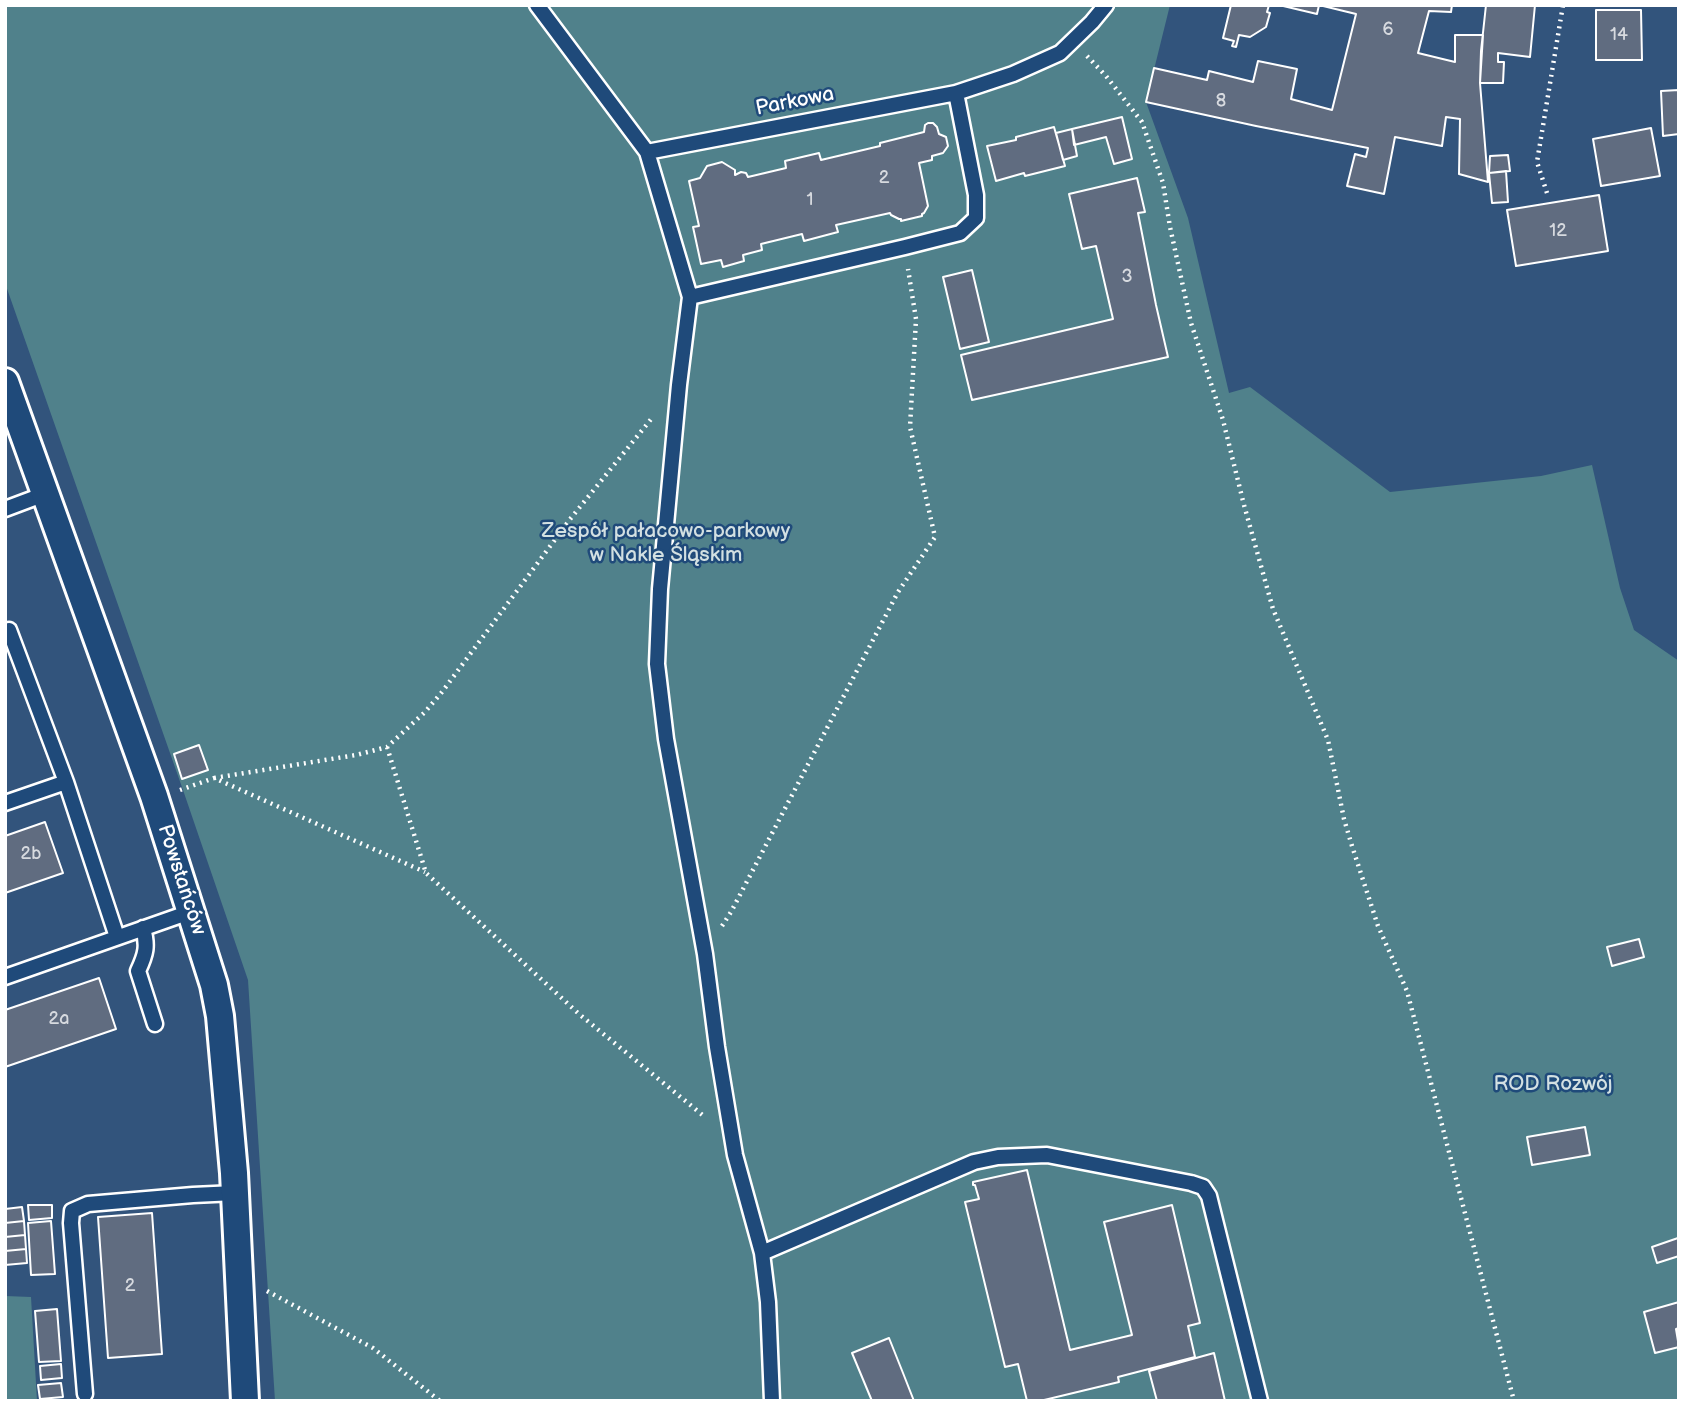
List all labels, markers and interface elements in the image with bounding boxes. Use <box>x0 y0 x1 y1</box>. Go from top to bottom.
house number: 6 <box>1383 19 1393 41</box>
house number: 14 <box>1610 24 1628 46</box>
street label: Parkowa <box>754 82 836 122</box>
house number: 8 <box>1216 90 1226 112</box>
house number: 2 <box>879 167 889 189</box>
house number: 1 <box>807 189 813 211</box>
house number: 12 <box>1549 220 1567 242</box>
house number: 3 <box>1121 266 1133 288</box>
park label: Zespół pałacowo-parkowy w Nakle Śląskim <box>542 519 790 569</box>
street label: Powstańców <box>151 821 211 939</box>
house number: 2b <box>21 843 41 865</box>
house number: 2a <box>49 1008 69 1030</box>
park label: ROD Rozwój <box>1493 1072 1613 1098</box>
house number: 2 <box>125 1275 135 1297</box>

